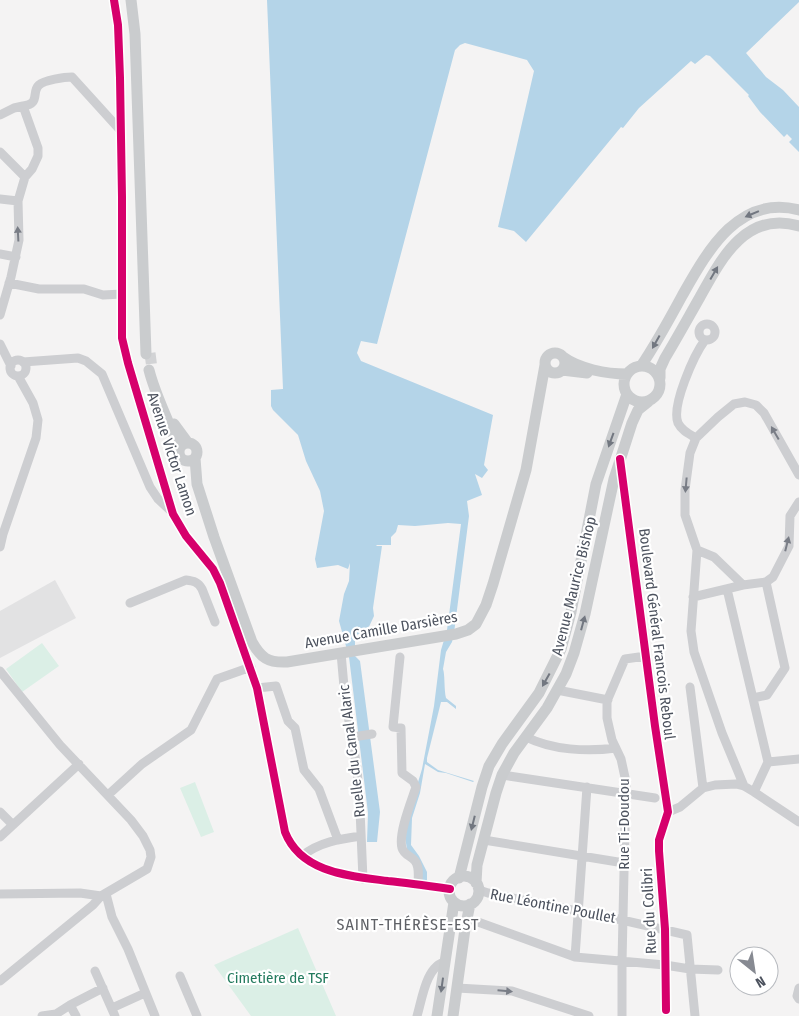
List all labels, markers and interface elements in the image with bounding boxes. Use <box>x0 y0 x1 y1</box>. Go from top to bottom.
one-way arrow <box>745 211 759 219</box>
one-way arrow <box>14 226 22 242</box>
one-way arrow <box>709 266 718 279</box>
one-way arrow <box>652 336 661 349</box>
street label: Avenue Victor Lamon <box>144 390 200 518</box>
one-way arrow <box>771 426 779 440</box>
one-way arrow <box>607 433 615 448</box>
one-way arrow <box>681 478 689 494</box>
street label: Avenue Maurice Bishop <box>548 515 600 657</box>
street label: Boulevard Général Francois Reboul <box>635 527 679 741</box>
one-way arrow <box>783 536 791 552</box>
street label: Avenue Camille Darsières <box>303 608 459 652</box>
one-way arrow <box>579 615 587 630</box>
one-way arrow <box>541 673 550 687</box>
street label: Ruelle du Canal Alaric <box>335 683 369 818</box>
street label: Rue Ti-Doudou <box>615 778 633 870</box>
one-way arrow <box>469 816 477 831</box>
street label: Rue du Colibri <box>638 867 660 955</box>
street label: Rue Léontine Poullet <box>489 885 617 927</box>
district label: SAINT-THÉRÈSE-EST <box>337 915 479 934</box>
north arrow <box>729 946 779 996</box>
park label: Cimetière de TSF <box>227 969 329 987</box>
text: N <box>752 972 768 991</box>
one-way arrow <box>437 977 445 993</box>
one-way arrow <box>498 987 514 995</box>

